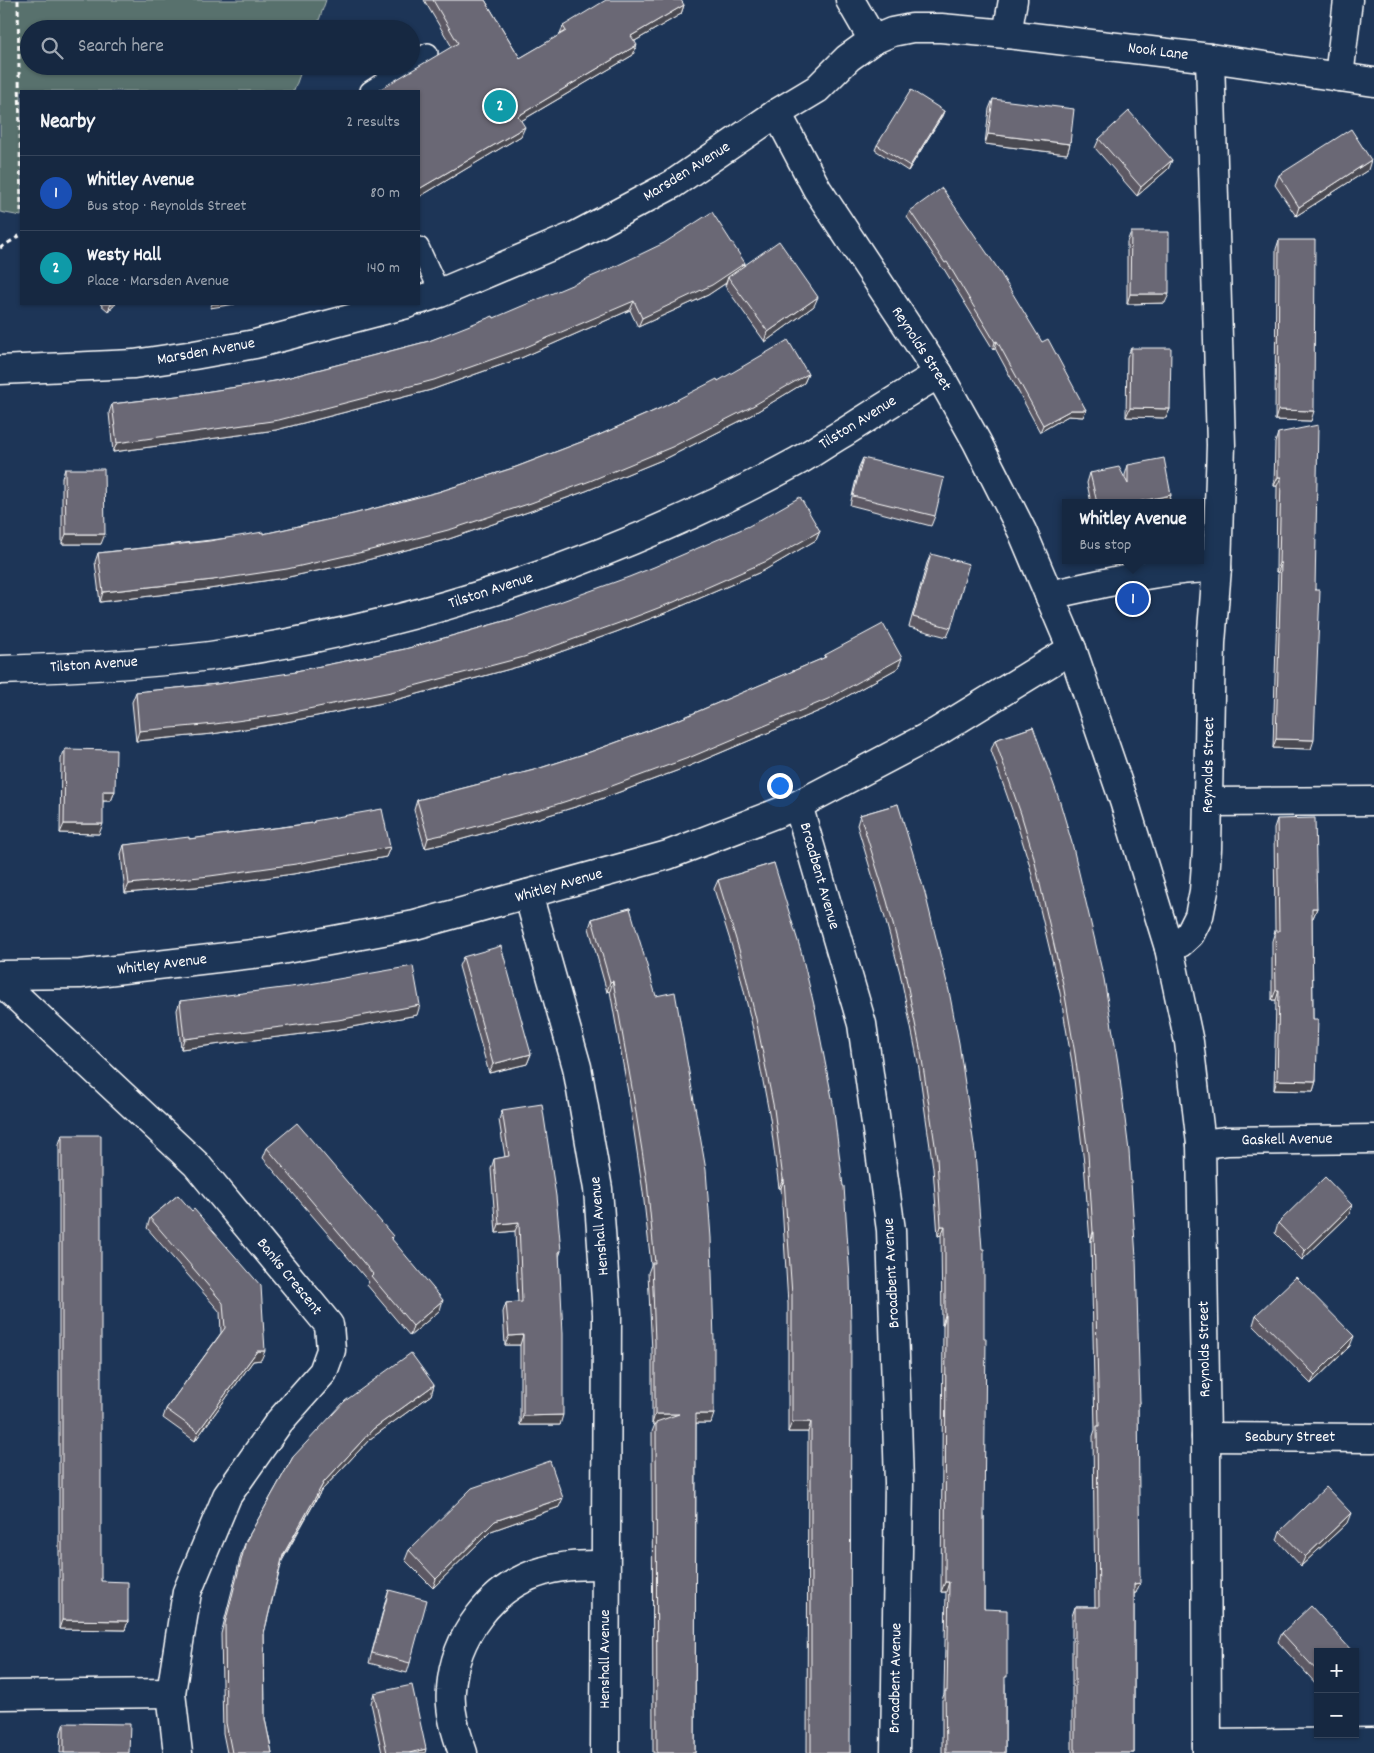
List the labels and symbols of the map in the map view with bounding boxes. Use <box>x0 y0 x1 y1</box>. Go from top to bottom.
street label: Nook Lane <box>1126 37 1190 67</box>
pin: 2 <box>484 87 516 125</box>
street label: Marsden Avenue <box>639 136 735 208</box>
street label: Reynolds Street <box>885 302 957 396</box>
street label: Marsden Avenue <box>155 332 257 372</box>
street label: Tilston Avenue <box>815 390 901 456</box>
street label: Tilston Avenue <box>446 567 536 615</box>
pin: 1 <box>1117 580 1149 618</box>
street label: Tilston Avenue <box>49 650 139 680</box>
street label: Reynolds Street <box>1197 717 1221 813</box>
your location <box>767 773 793 799</box>
street label: Broadbent Avenue <box>793 820 845 932</box>
street label: Whitley Avenue <box>513 863 605 909</box>
street label: Whitley Avenue <box>116 948 208 982</box>
street label: Gaskell Avenue <box>1241 1128 1333 1152</box>
street label: Henshall Avenue <box>584 1176 616 1276</box>
street label: Broadbent Avenue <box>878 1217 906 1329</box>
street label: Banks Crescent <box>251 1233 328 1321</box>
street label: Reynolds Street <box>1193 1301 1217 1397</box>
street label: Seabury Street <box>1245 1426 1335 1449</box>
street label: Henshall Avenue <box>594 1609 617 1709</box>
street label: Broadbent Avenue <box>884 1623 908 1733</box>

